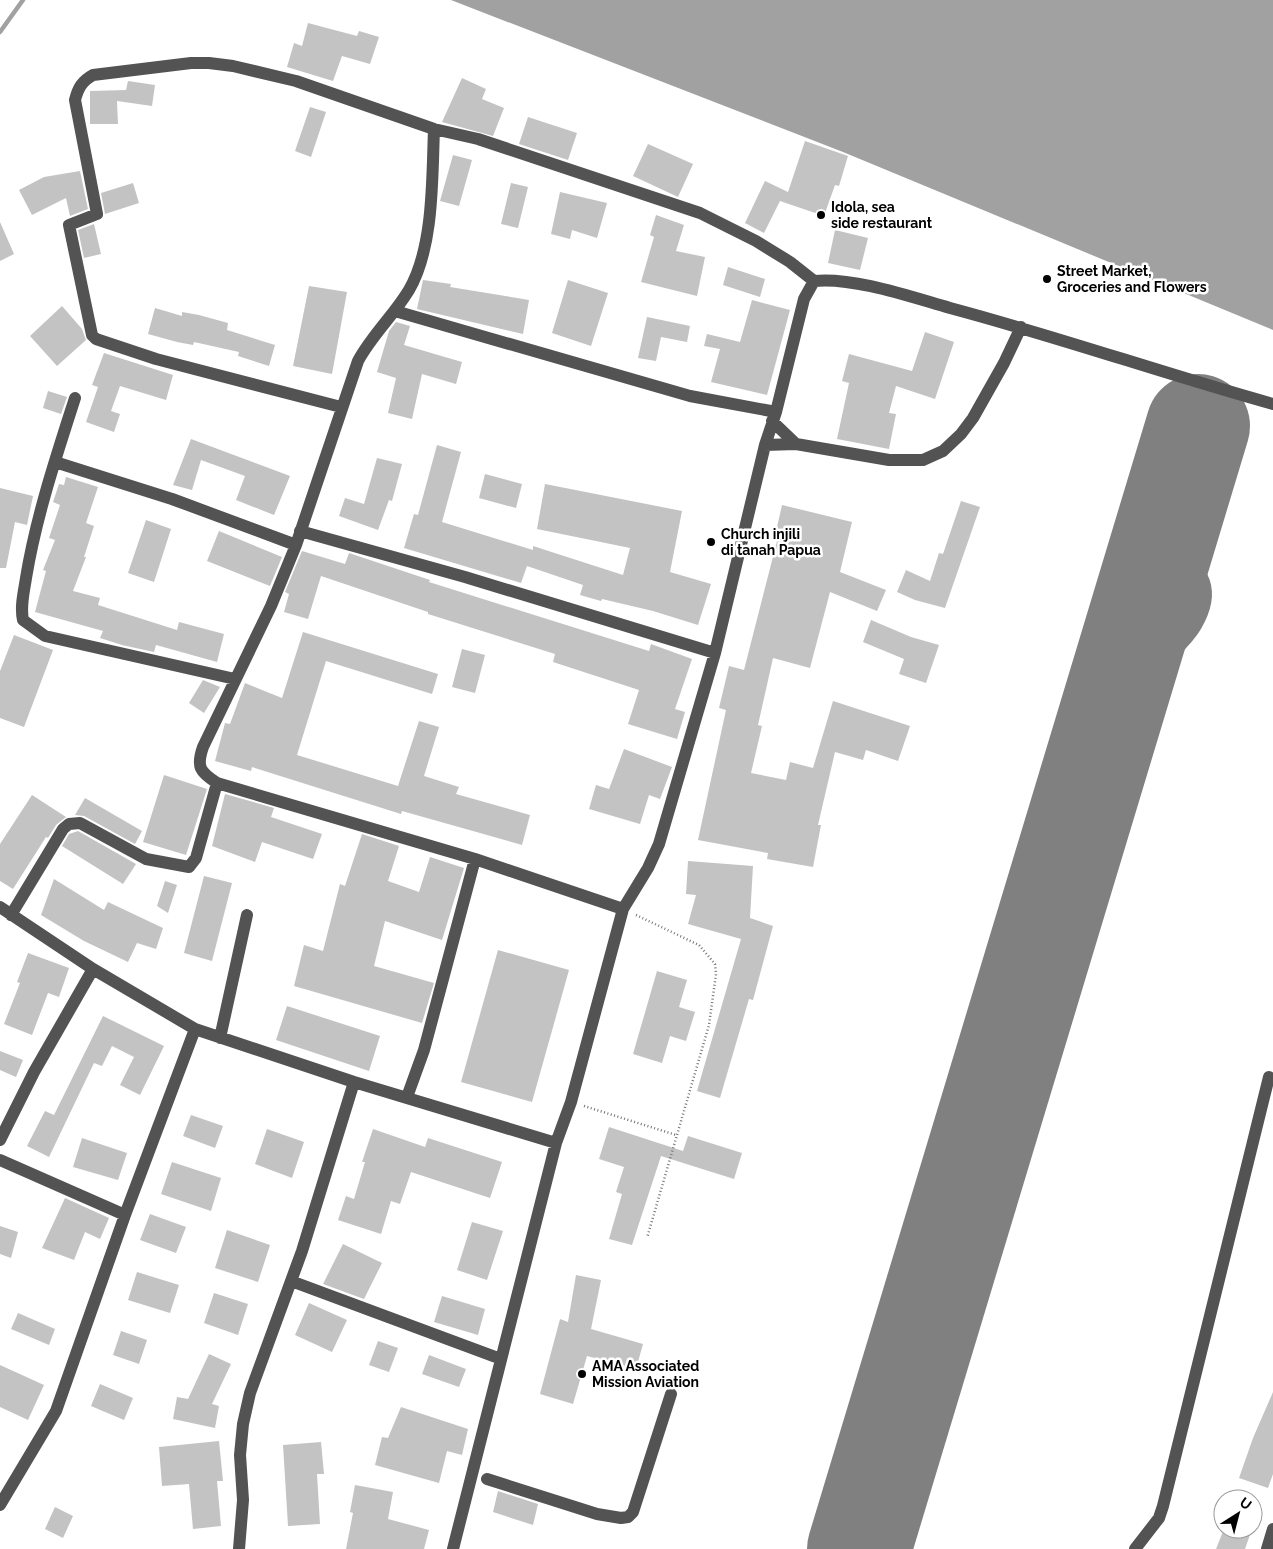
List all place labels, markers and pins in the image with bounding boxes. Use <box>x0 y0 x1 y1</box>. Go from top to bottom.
place label: Idola, sea side restaurant <box>831 199 933 231</box>
marker: Idola, sea side restaurant <box>815 209 827 221</box>
place label: Street Market, Groceries and Flowers <box>1057 263 1207 295</box>
marker: Street Market, Groceries and Flowers <box>1041 273 1053 285</box>
place label: Church injili di tanah Papua <box>721 526 821 558</box>
marker: Church injili di tanah Papua <box>705 536 717 548</box>
place label: AMA Associated Mission Aviation <box>592 1358 699 1390</box>
marker: AMA Associated Mission Aviation <box>576 1368 588 1380</box>

